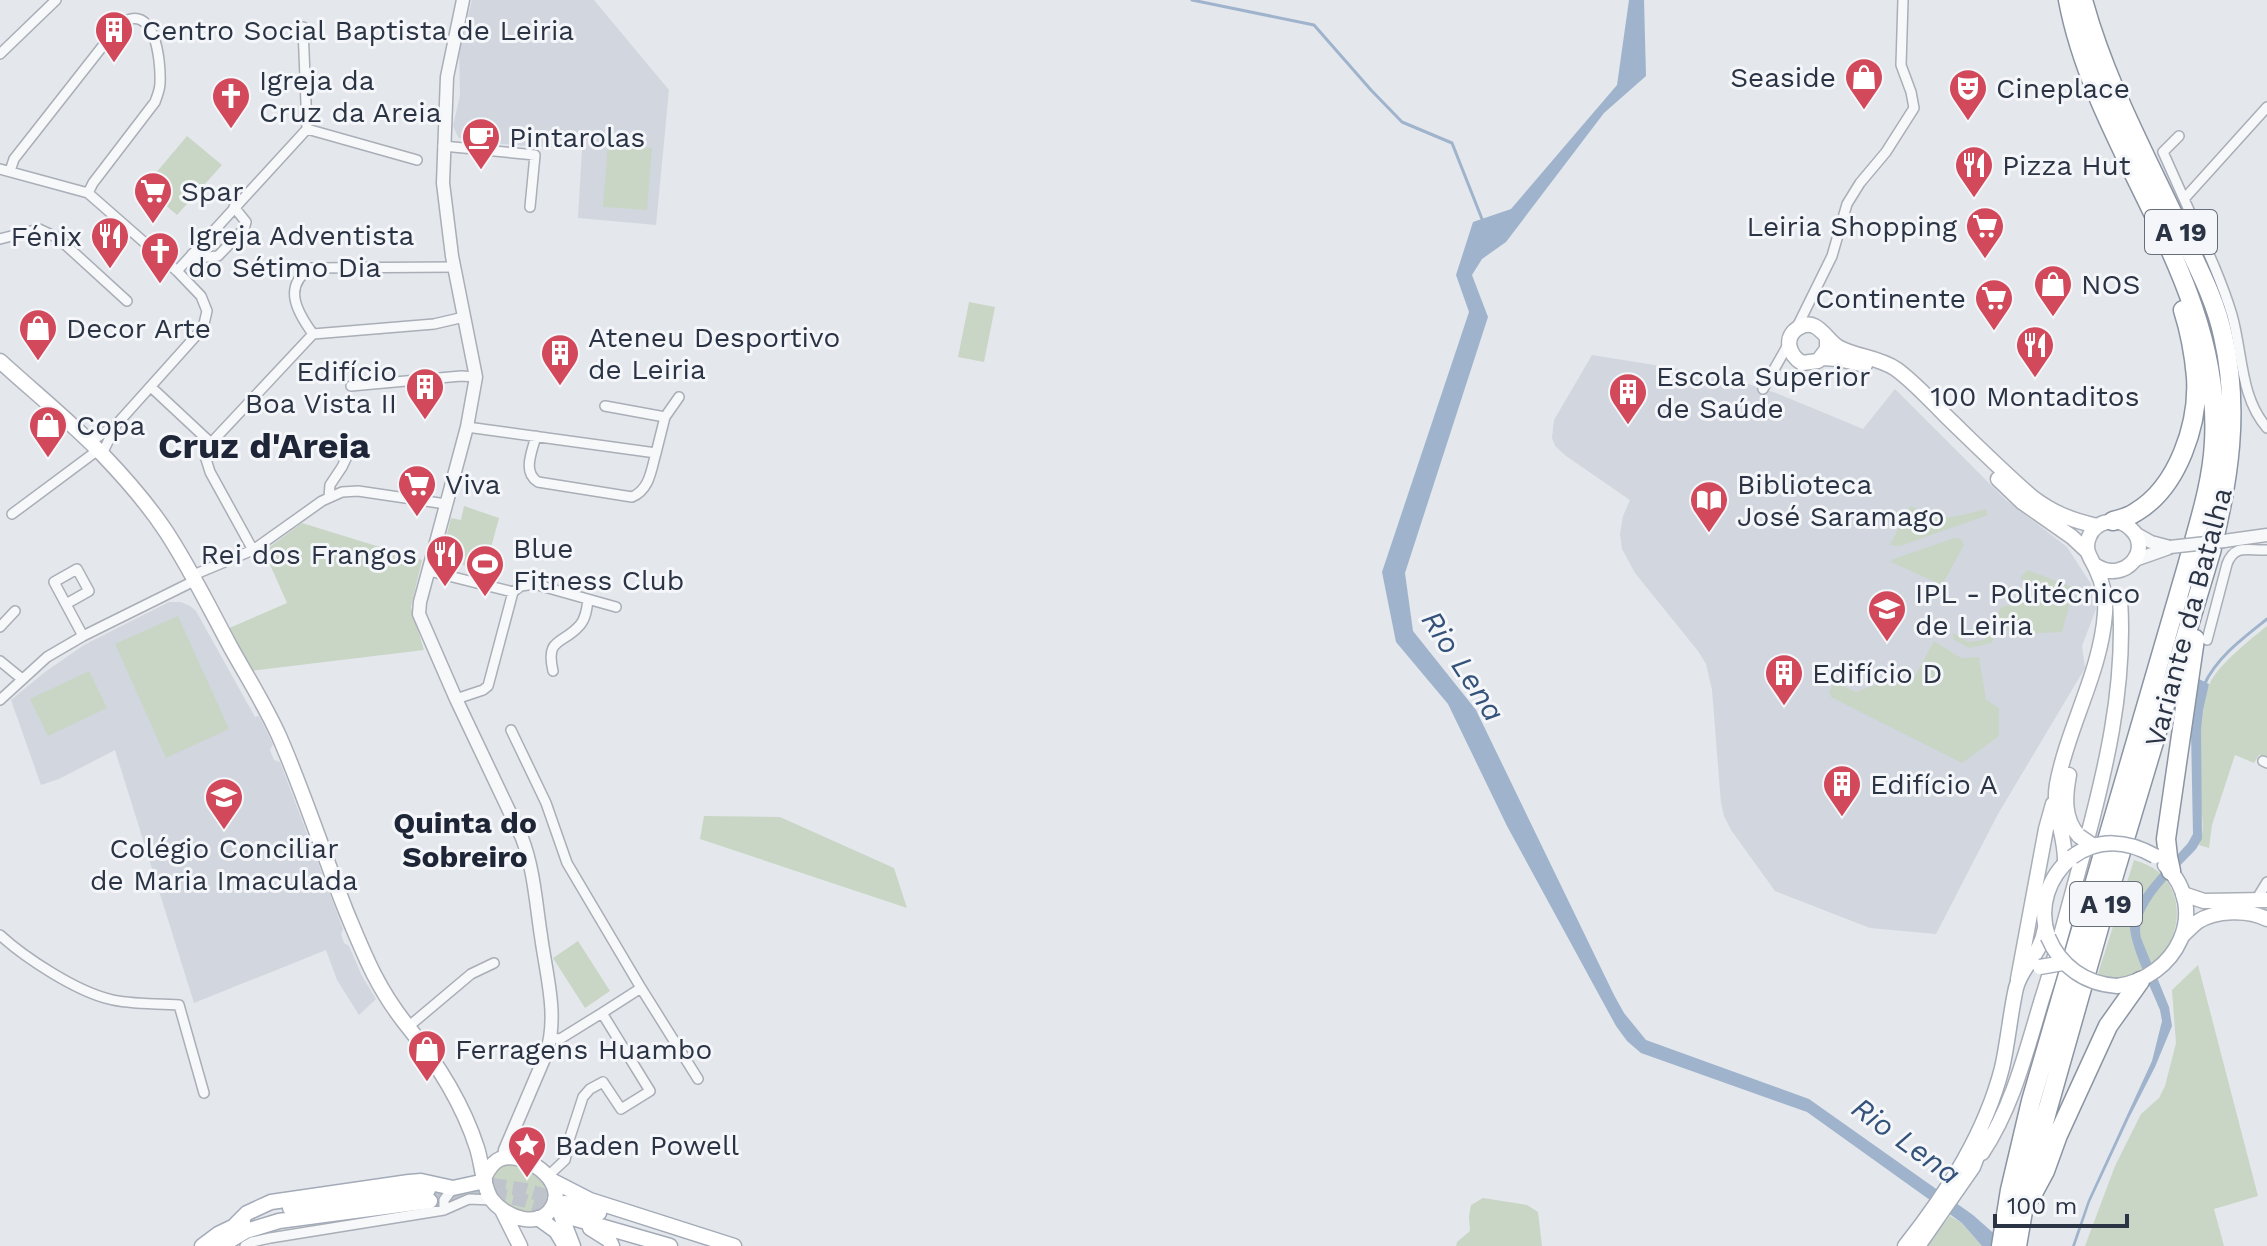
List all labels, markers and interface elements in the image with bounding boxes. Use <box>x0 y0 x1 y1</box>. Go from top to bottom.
building icon: Centro Social Baptista de Leiria <box>93 9 135 64</box>
place label: Centro Social Baptista de Leiria <box>142 14 574 47</box>
shop icon: Seaside <box>1843 56 1885 111</box>
place label: Seaside <box>1730 61 1836 94</box>
place label: Igreja da Cruz da Areia <box>259 64 442 129</box>
theatre icon: Cineplace <box>1947 67 1989 122</box>
place label: Cineplace <box>1996 72 2130 105</box>
church icon: Igreja da Cruz da Areia <box>210 75 252 130</box>
cafe icon: Pintarolas <box>460 116 502 171</box>
place label: Pintarolas <box>509 121 645 154</box>
restaurant icon: Pizza Hut <box>1953 144 1995 199</box>
place label: Pizza Hut <box>2002 149 2131 182</box>
supermarket icon: Spar <box>132 170 174 225</box>
place label: Spar <box>181 175 244 208</box>
supermarket icon: Leiria Shopping <box>1964 205 2006 260</box>
place label: Leiria Shopping <box>1747 210 1957 243</box>
road number: A 19 <box>2145 210 2217 254</box>
restaurant icon: Fénix <box>89 215 131 270</box>
place label: Igreja Adventista do Sétimo Dia <box>188 219 414 284</box>
place label: Fénix <box>11 220 82 253</box>
church icon: Igreja Adventista do Sétimo Dia <box>139 230 181 285</box>
shop icon: NOS <box>2032 263 2074 318</box>
place label: NOS <box>2081 268 2140 301</box>
supermarket icon: Continente <box>1973 277 2015 332</box>
place label: Continente <box>1815 282 1966 315</box>
shop icon: Decor Arte <box>17 307 59 362</box>
place label: Decor Arte <box>66 312 211 345</box>
place label: Ateneu Desportivo de Leiria <box>588 321 840 386</box>
restaurant icon: 100 Montaditos <box>2014 324 2056 379</box>
building icon: Ateneu Desportivo de Leiria <box>539 332 581 387</box>
place label: Edifício Boa Vista II <box>245 355 397 420</box>
place label: Escola Superior de Saúde <box>1656 360 1870 425</box>
building icon: Edifício Boa Vista II <box>404 366 446 421</box>
building icon: Escola Superior de Saúde <box>1607 371 1649 426</box>
place label: 100 Montaditos <box>1931 380 2139 413</box>
shop icon: Copa <box>27 404 69 459</box>
place label: Copa <box>76 409 146 442</box>
district label: Cruz d'Areia <box>158 425 370 467</box>
supermarket icon: Viva <box>396 463 438 518</box>
place label: Viva <box>445 468 501 501</box>
place label: Biblioteca José Saramago <box>1737 468 1945 533</box>
library icon: Biblioteca José Saramago <box>1688 479 1730 534</box>
street label: Variante da Batalha <box>2138 484 2239 750</box>
place label: Blue Fitness Club <box>513 532 684 597</box>
restaurant icon: Rei dos Frangos <box>424 533 466 588</box>
place label: Rei dos Frangos <box>200 538 417 571</box>
sports icon: Blue Fitness Club <box>464 543 506 598</box>
place label: IPL - Politécnico de Leiria <box>1915 577 2140 642</box>
school or university icon: IPL - Politécnico de Leiria <box>1866 588 1908 643</box>
water label: Rio Lena <box>1415 604 1512 728</box>
building icon: Edifício D <box>1763 652 1805 707</box>
place label: Edifício D <box>1812 657 1942 690</box>
building icon: Edifício A <box>1821 763 1863 818</box>
place label: Edifício A <box>1870 768 1998 801</box>
school or university icon: Colégio Conciliar de Maria Imaculada <box>203 776 245 831</box>
district label: Quinta do Sobreiro <box>393 805 537 874</box>
place label: Colégio Conciliar de Maria Imaculada <box>90 832 358 897</box>
road number: A 19 <box>2070 882 2142 926</box>
shop icon: Ferragens Huambo <box>406 1028 448 1083</box>
place label: Ferragens Huambo <box>455 1033 712 1066</box>
water label: Rio Lena <box>1845 1090 1967 1192</box>
place icon: Baden Powell <box>506 1124 548 1179</box>
place label: Baden Powell <box>555 1129 740 1162</box>
scale bar <box>1995 1178 2127 1228</box>
text: 100 m <box>2007 1192 2077 1220</box>

